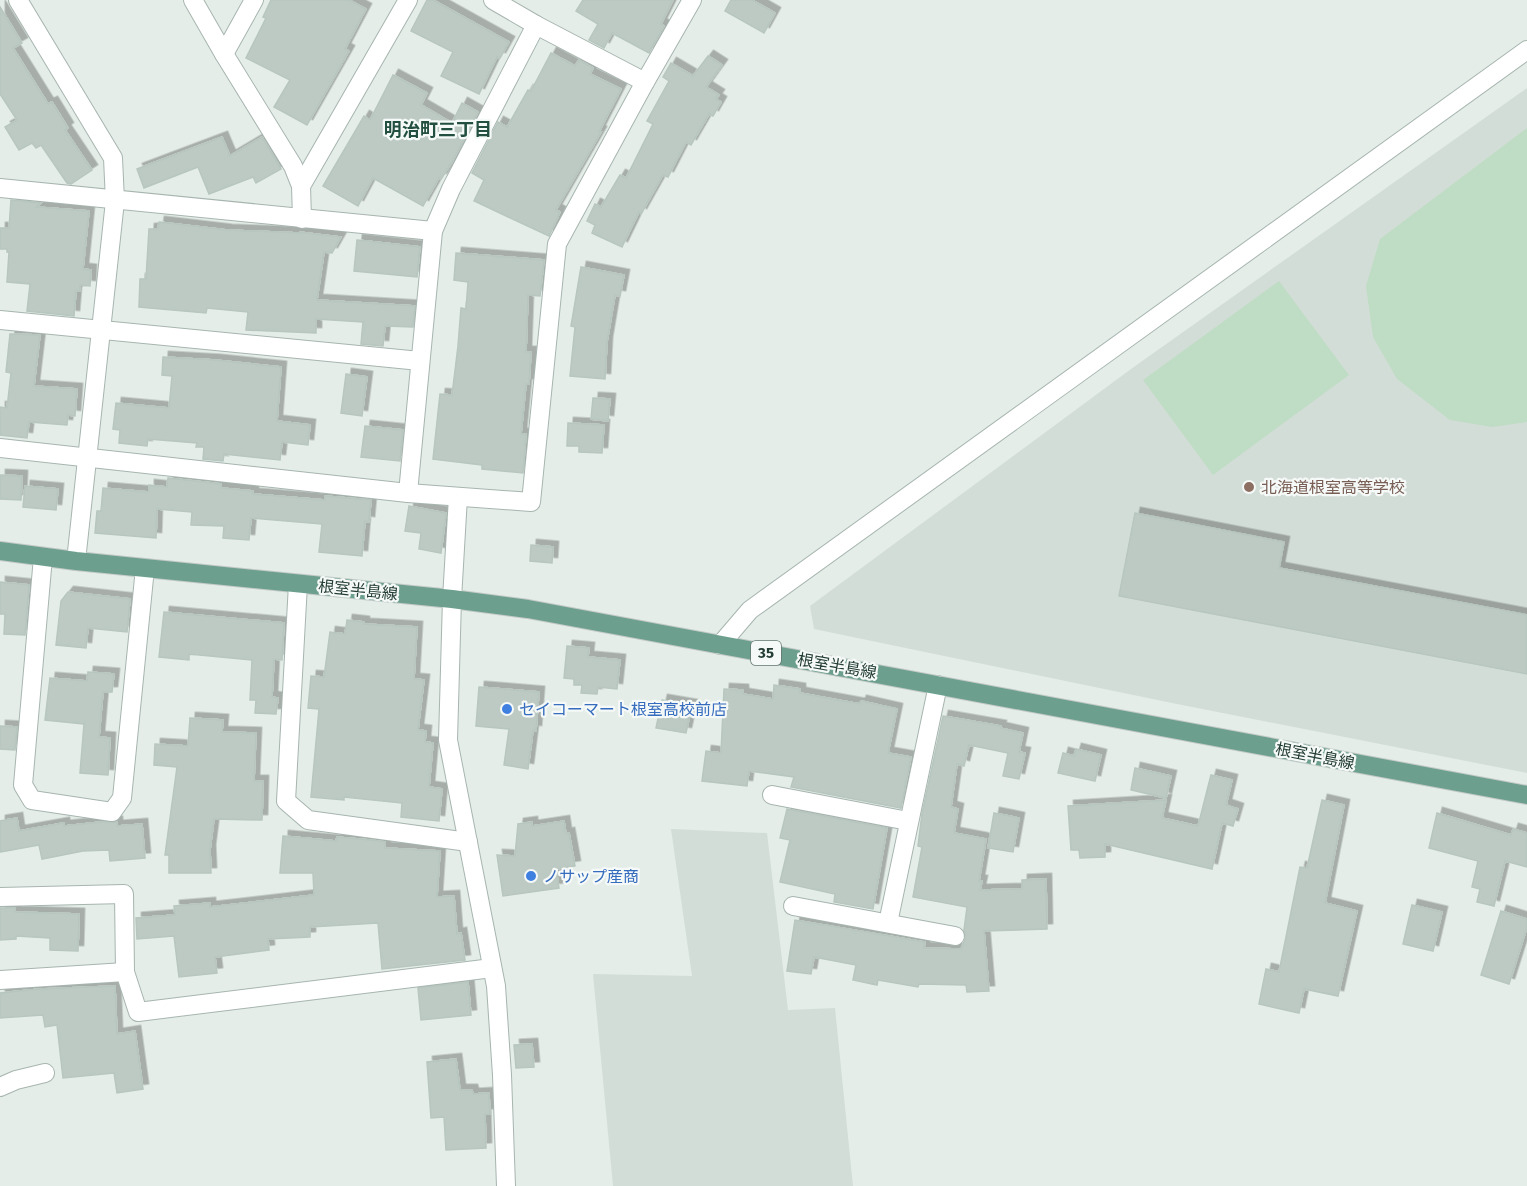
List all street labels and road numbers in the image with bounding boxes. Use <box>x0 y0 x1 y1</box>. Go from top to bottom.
street label: 根室半島線 <box>317 576 399 604</box>
road number: 35 <box>751 641 781 665</box>
street label: 根室半島線 <box>796 650 878 682</box>
street label: 根室半島線 <box>1274 739 1356 773</box>

